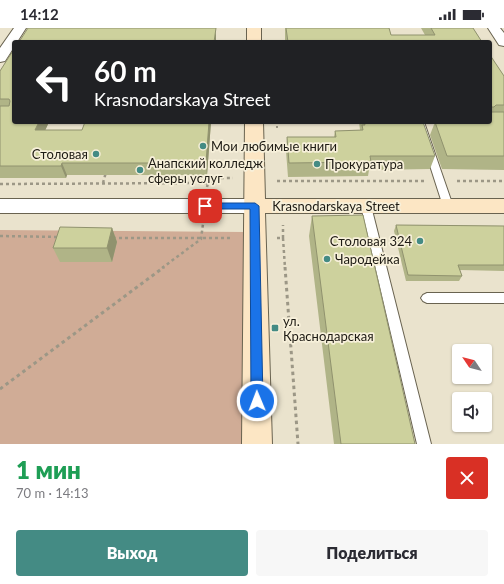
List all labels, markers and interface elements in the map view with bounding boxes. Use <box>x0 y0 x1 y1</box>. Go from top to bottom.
text: 14:12 <box>20 5 59 23</box>
text: 60 m <box>94 54 157 88</box>
icon: left <box>28 56 80 108</box>
text: Krasnodarskaya Street <box>94 88 271 110</box>
place label: Мои любимые книги <box>211 138 337 154</box>
marker: Мои любимые книги <box>198 141 208 151</box>
place label: Столовая <box>32 146 88 162</box>
marker: Столовая <box>91 149 101 159</box>
place label: Анапский колледж сферы услуг <box>148 155 264 186</box>
place label: Прокуратура <box>325 156 403 172</box>
marker: Прокуратура <box>312 159 322 169</box>
marker: Анапский колледж сферы услуг <box>135 165 145 175</box>
pin <box>188 189 222 223</box>
icon: arrive <box>194 195 216 217</box>
street label: Krasnodarskaya Street <box>272 198 400 214</box>
place label: Столовая 324 <box>330 233 412 249</box>
marker: Столовая 324 <box>415 236 425 246</box>
place label: Чародейка <box>335 251 400 267</box>
marker: Чародейка <box>322 254 332 264</box>
place label: ул. Краснодарская <box>283 313 374 344</box>
marker: ул. Краснодарская <box>270 323 280 333</box>
north arrow <box>452 344 492 384</box>
map controls <box>452 344 492 432</box>
position arrow <box>236 380 278 422</box>
button: sound <box>452 392 492 432</box>
text: 1 мин <box>16 455 81 484</box>
button: close <box>446 457 488 499</box>
text: 70 m · 14:13 <box>16 485 89 501</box>
button: Выход <box>16 530 248 576</box>
button: Поделиться <box>256 530 488 576</box>

